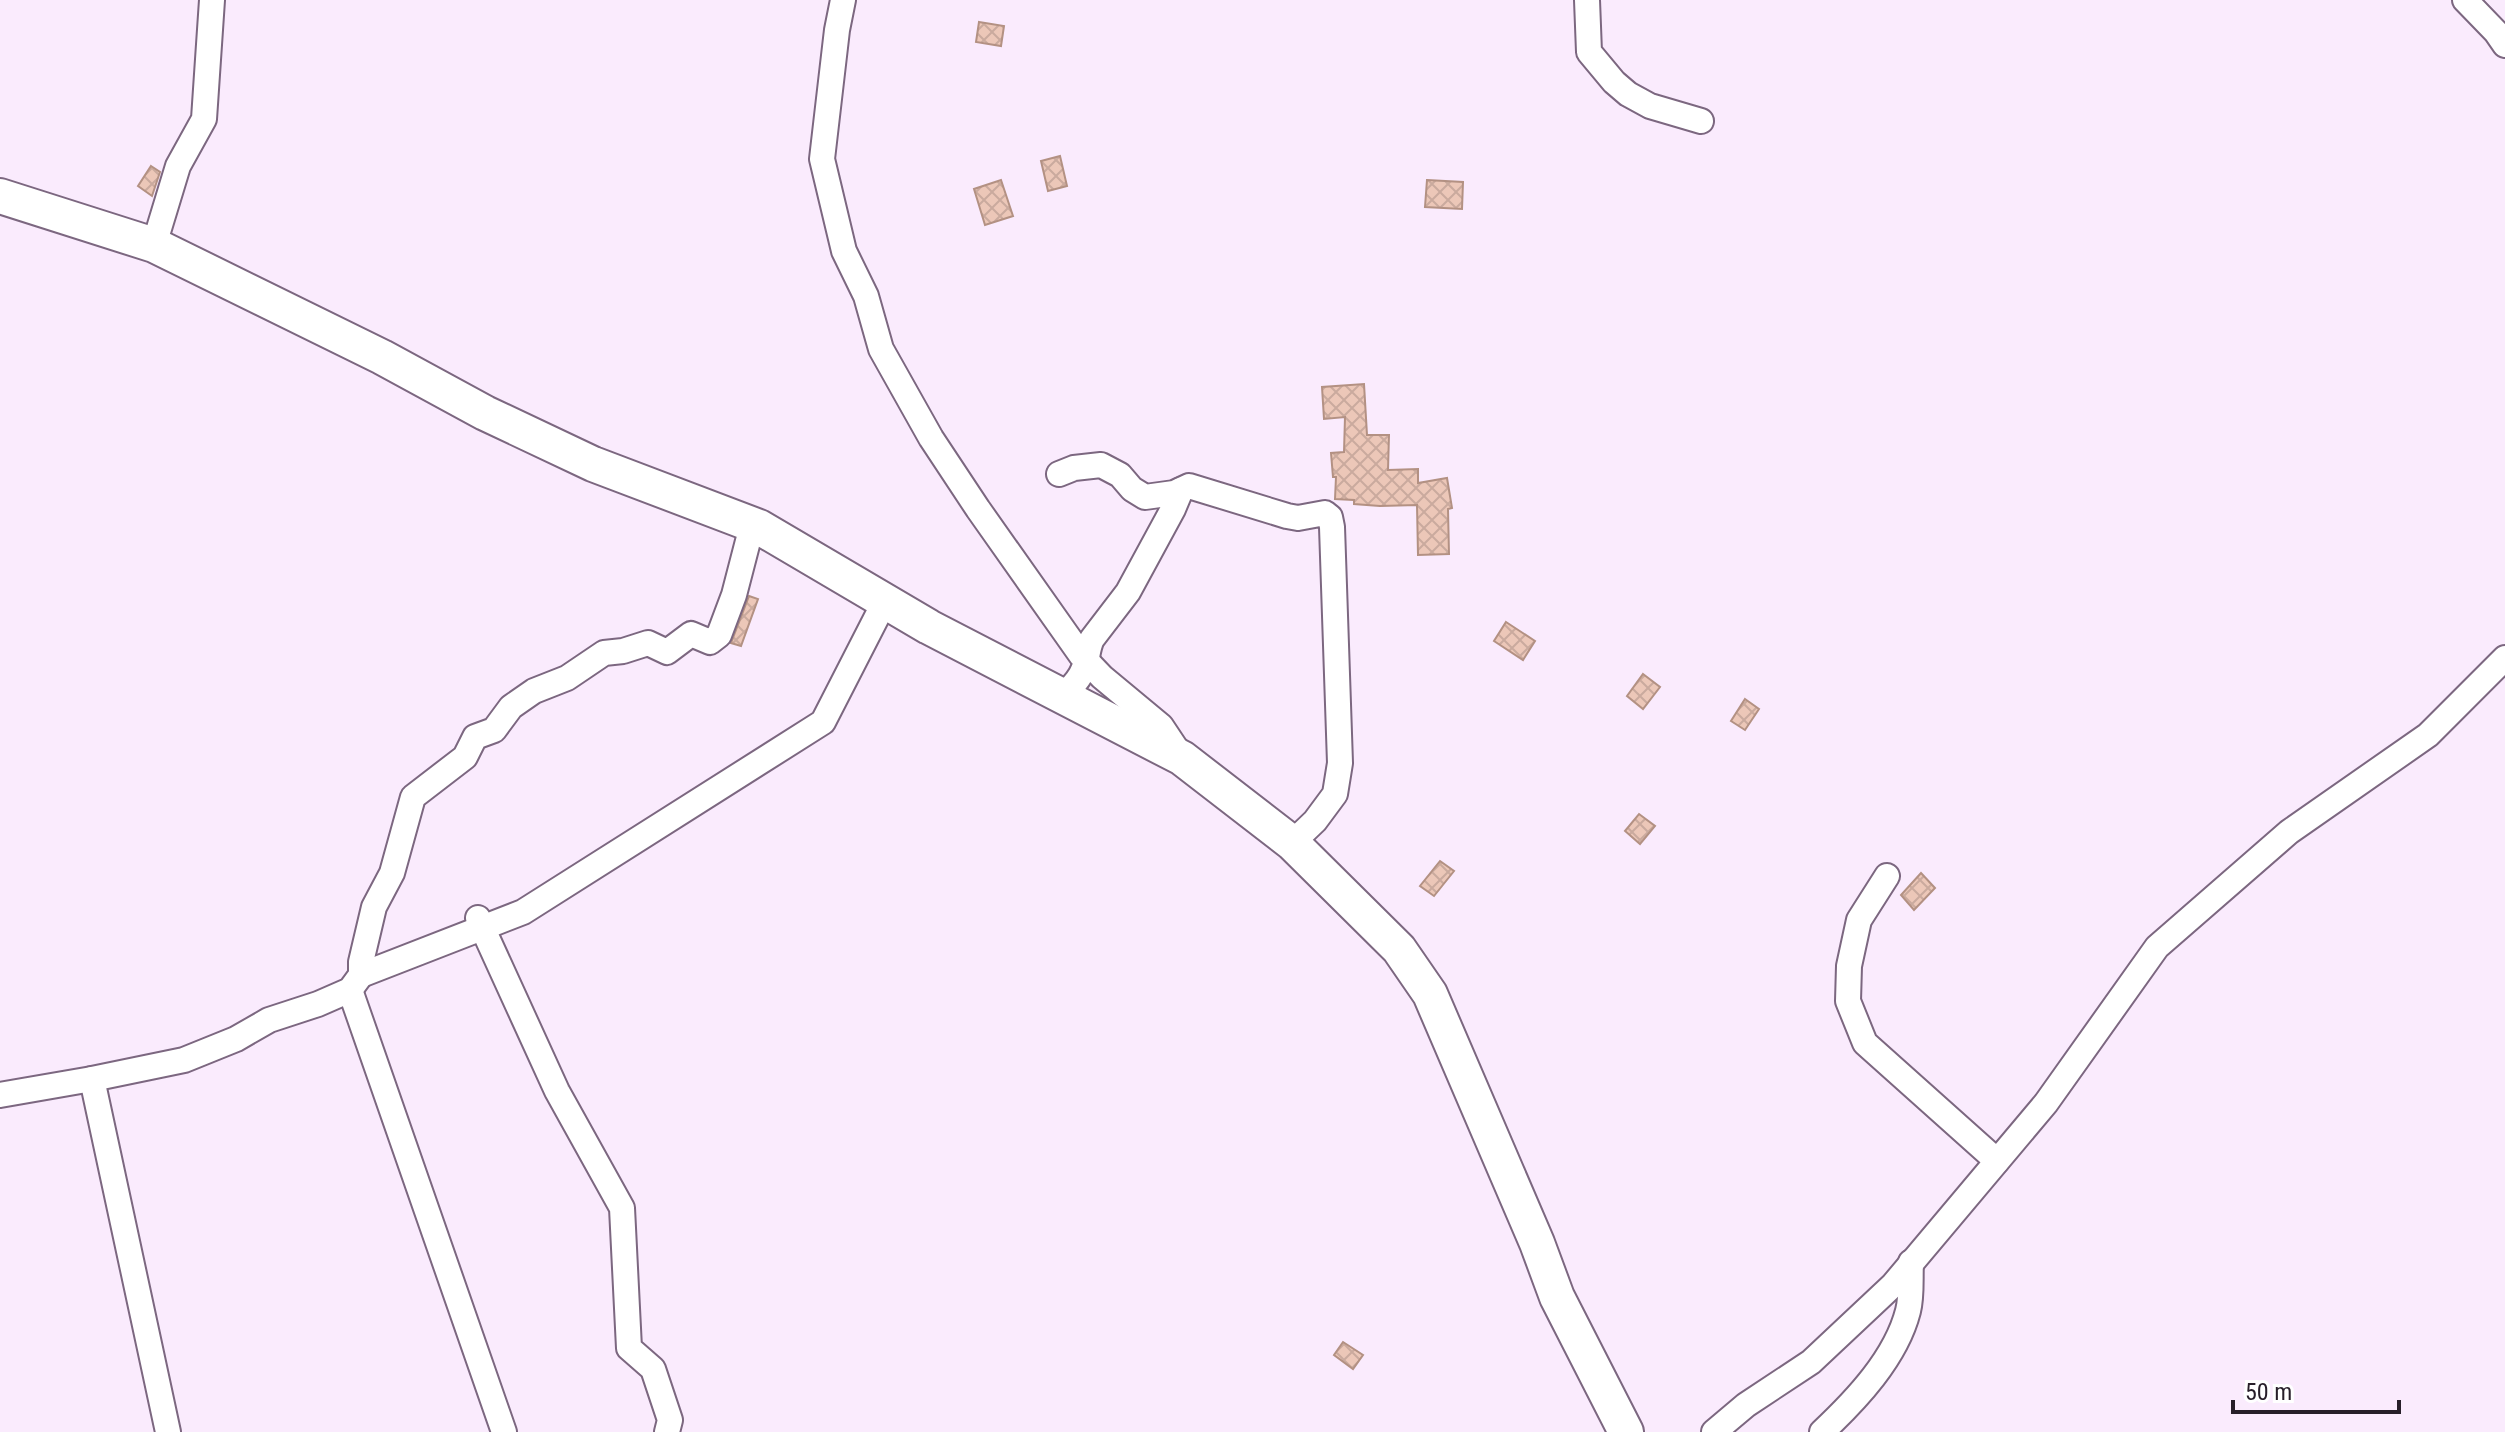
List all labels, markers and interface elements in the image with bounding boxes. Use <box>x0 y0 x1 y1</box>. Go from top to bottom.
scale bar <box>2233 1364 2399 1414</box>
text: 50 m <box>2245 1378 2292 1406</box>

